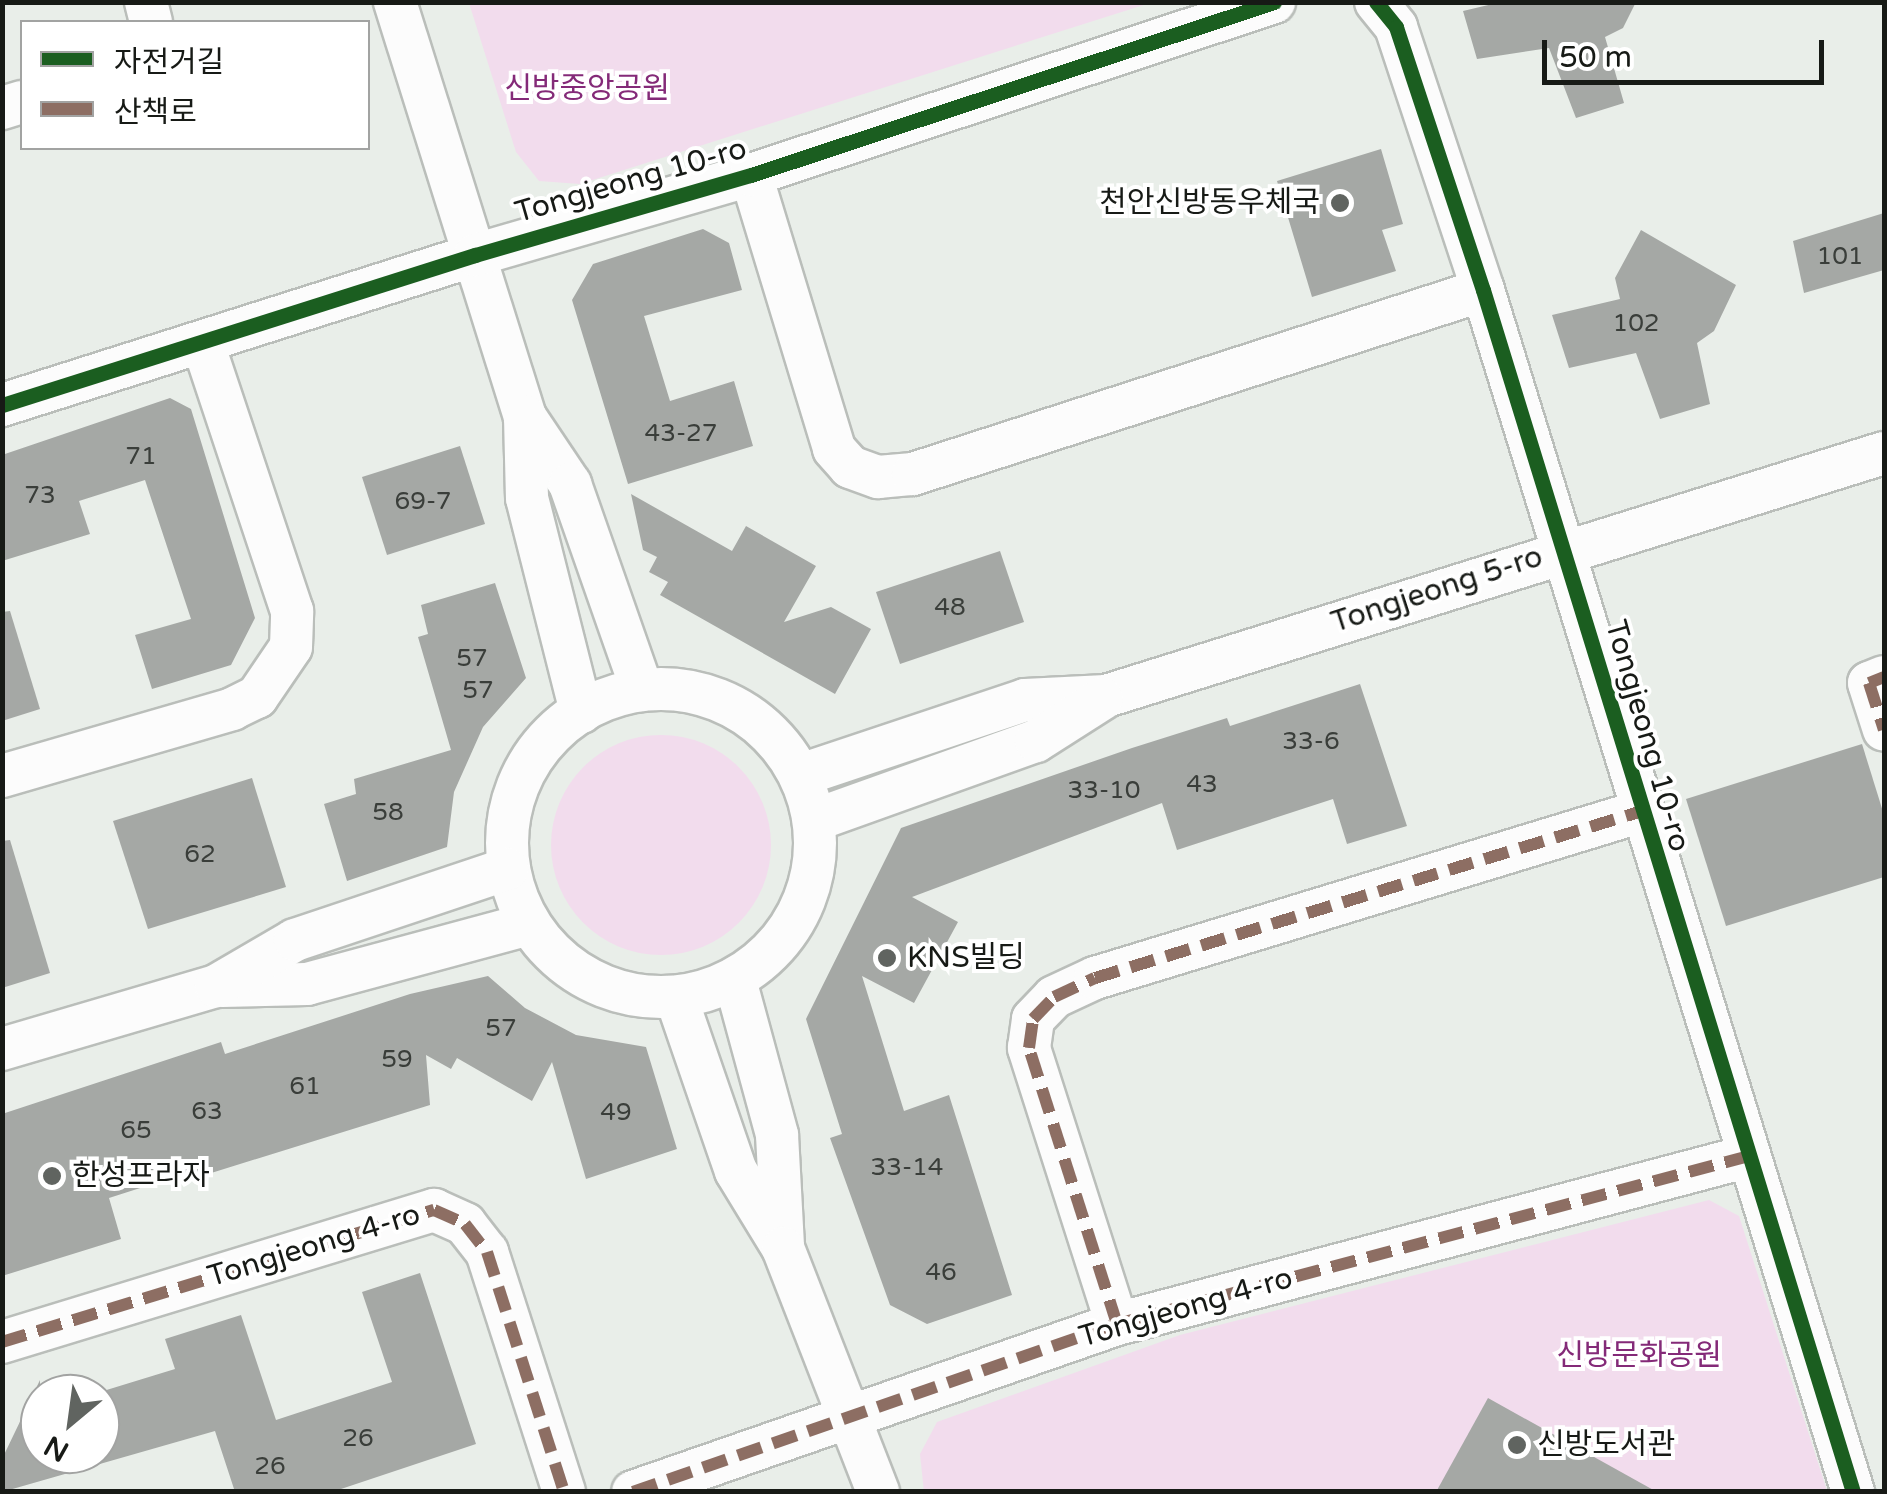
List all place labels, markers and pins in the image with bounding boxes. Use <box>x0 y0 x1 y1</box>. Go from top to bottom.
place label: 천안신방동우체국 <box>1099 185 1320 221</box>
marker: 천안신방동우체국 <box>1329 192 1351 214</box>
place label: KNS빌딩 <box>907 940 1025 976</box>
marker: KNS빌딩 <box>876 947 898 969</box>
place label: 한성프라자 <box>72 1158 210 1194</box>
marker: 한성프라자 <box>41 1165 63 1187</box>
place label: 신방도서관 <box>1537 1427 1675 1463</box>
marker: 신방도서관 <box>1506 1434 1528 1456</box>

